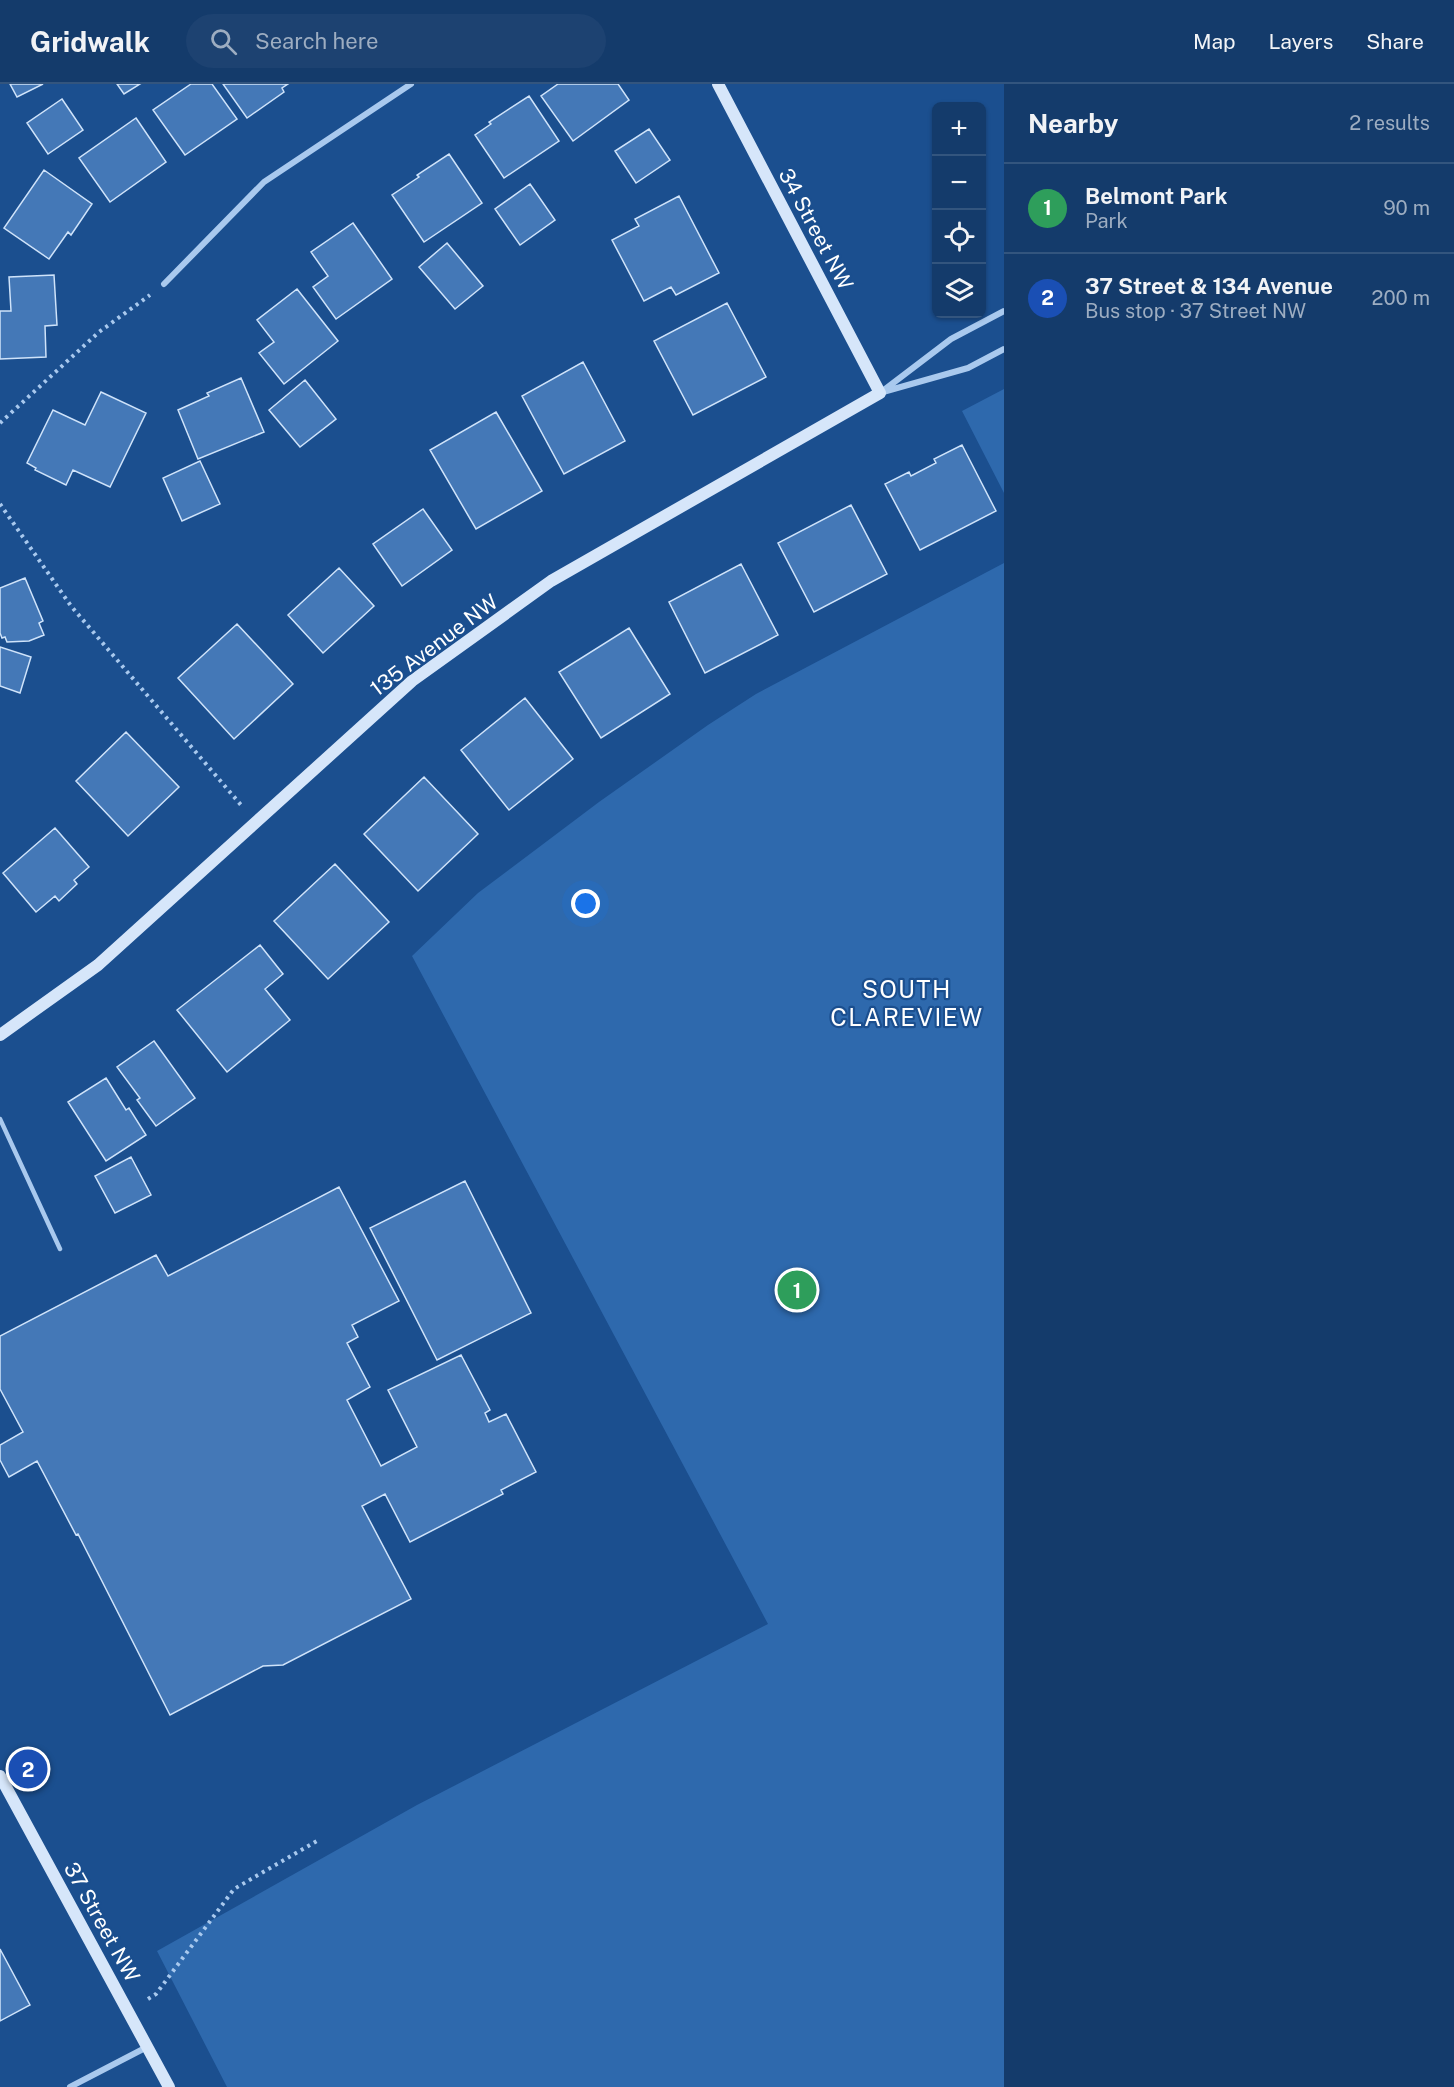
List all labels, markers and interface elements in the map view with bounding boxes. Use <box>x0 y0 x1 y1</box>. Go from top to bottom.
search box <box>186 14 606 68</box>
text: Gridwalk <box>30 25 150 58</box>
icon: search <box>207 25 240 58</box>
text: Search here <box>255 28 379 54</box>
text: Map <box>1193 29 1236 54</box>
text: Layers <box>1269 29 1333 54</box>
text: Share <box>1366 29 1424 54</box>
map controls <box>932 102 986 318</box>
button: + <box>932 102 986 156</box>
text: Nearby <box>1028 108 1118 139</box>
text: 2 results <box>1349 111 1430 135</box>
button: − <box>932 156 986 210</box>
street label: 34 Street NW <box>774 164 858 294</box>
text: Belmont Park <box>1085 183 1227 209</box>
text: 1 <box>1043 196 1052 220</box>
text: 90 m <box>1383 196 1430 220</box>
text: Park <box>1085 209 1128 233</box>
button: locate <box>932 210 986 264</box>
button: layers <box>932 264 986 318</box>
text: 37 Street & 134 Avenue <box>1085 273 1333 299</box>
text: 2 <box>1041 286 1054 310</box>
text: 200 m <box>1372 286 1430 310</box>
text: Bus stop · 37 Street NW <box>1085 299 1306 323</box>
street label: 135 Avenue NW <box>365 589 503 701</box>
your location <box>571 889 600 918</box>
district label: SOUTH CLAREVIEW <box>830 975 984 1031</box>
pin: 1 <box>778 1268 816 1312</box>
pin: 2 <box>9 1746 48 1792</box>
street label: 37 Street NW <box>59 1858 145 1986</box>

